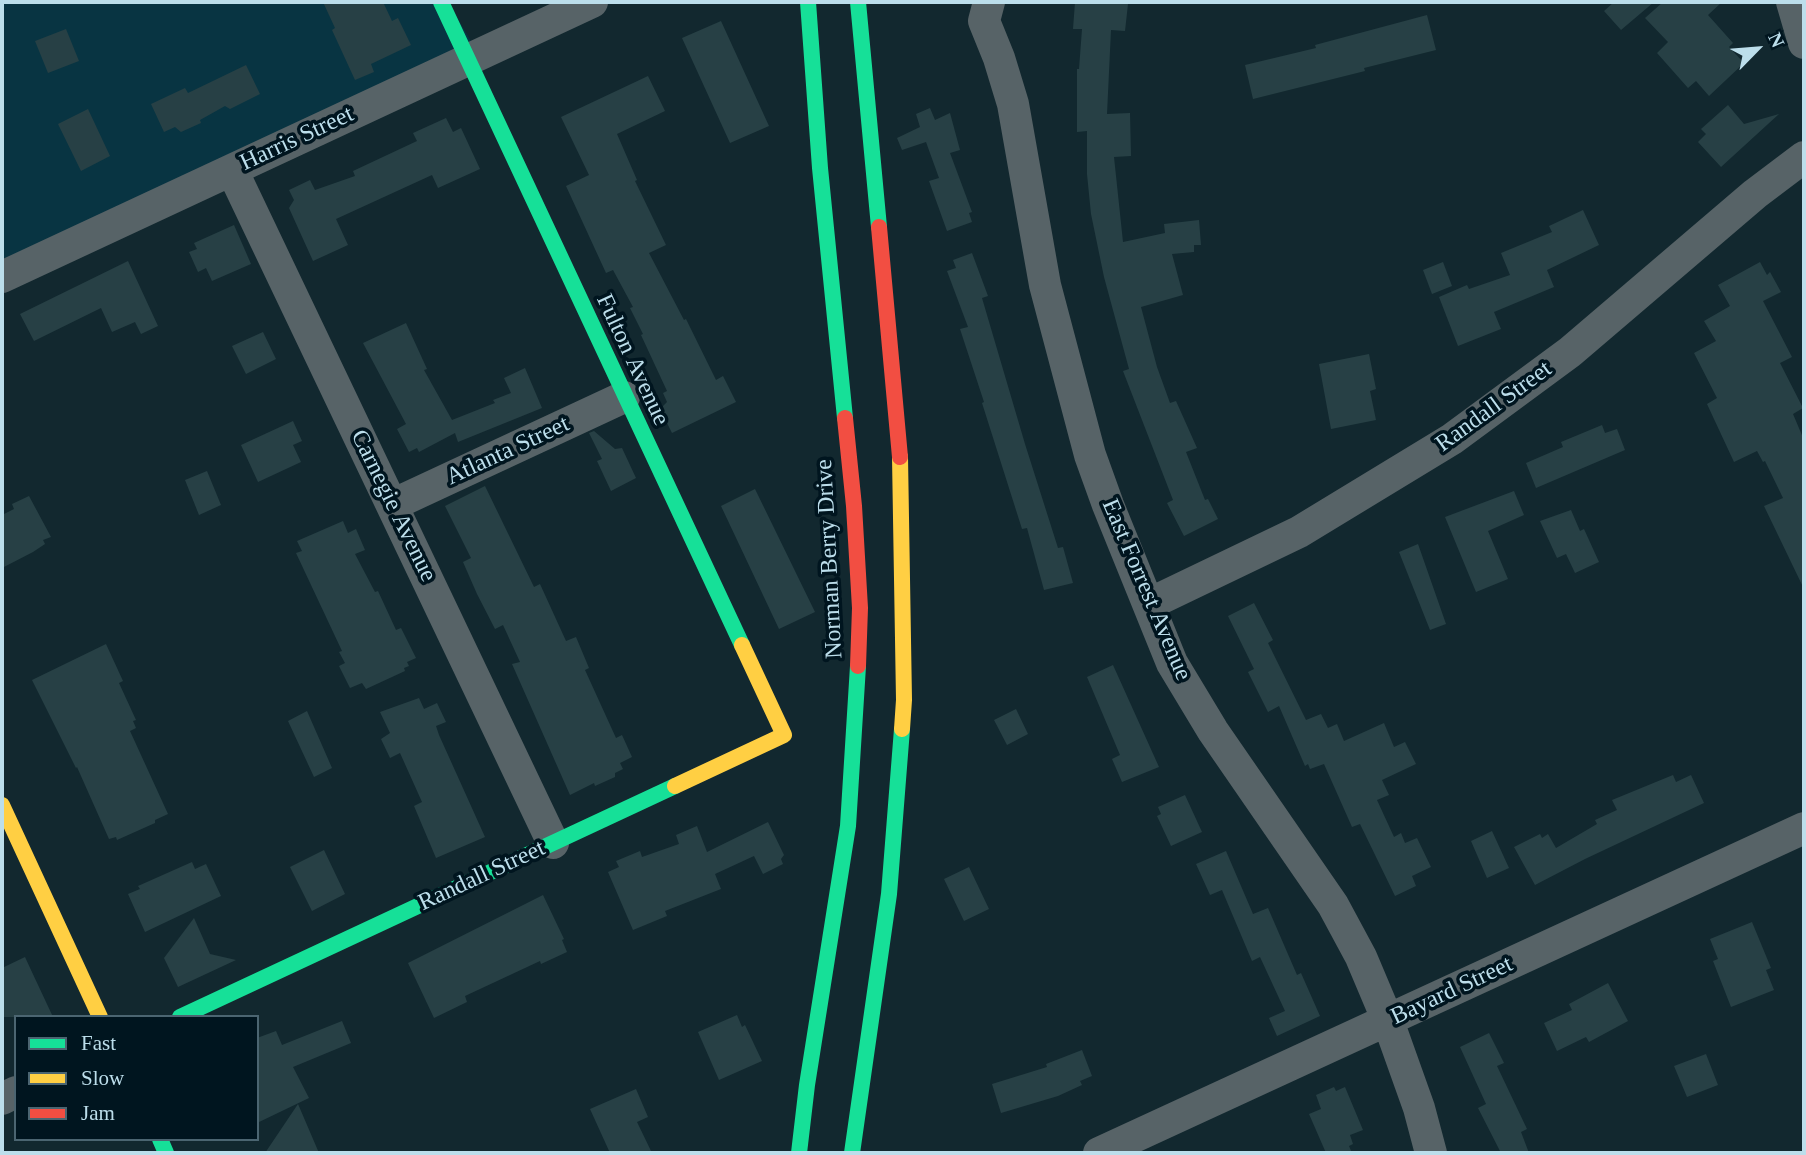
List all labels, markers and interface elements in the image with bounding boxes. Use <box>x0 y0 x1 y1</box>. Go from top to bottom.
north arrow <box>1722 14 1792 84</box>
text: N <box>1764 29 1789 51</box>
street label: Harris Street <box>236 100 358 178</box>
street label: Fulton Avenue <box>589 290 675 430</box>
street label: Randall Street <box>1430 355 1558 459</box>
street label: Atlanta Street <box>442 410 574 492</box>
street label: Carnegie Avenue <box>344 425 442 587</box>
street label: Norman Berry Drive <box>810 458 850 660</box>
street label: East Forrest Avenue <box>1095 495 1197 685</box>
street label: Randall Street <box>414 834 550 918</box>
street label: Bayard Street <box>1386 950 1518 1032</box>
legend <box>14 1015 259 1141</box>
text: Fast <box>81 1031 116 1055</box>
text: Slow <box>81 1066 124 1090</box>
text: Jam <box>81 1101 115 1125</box>

